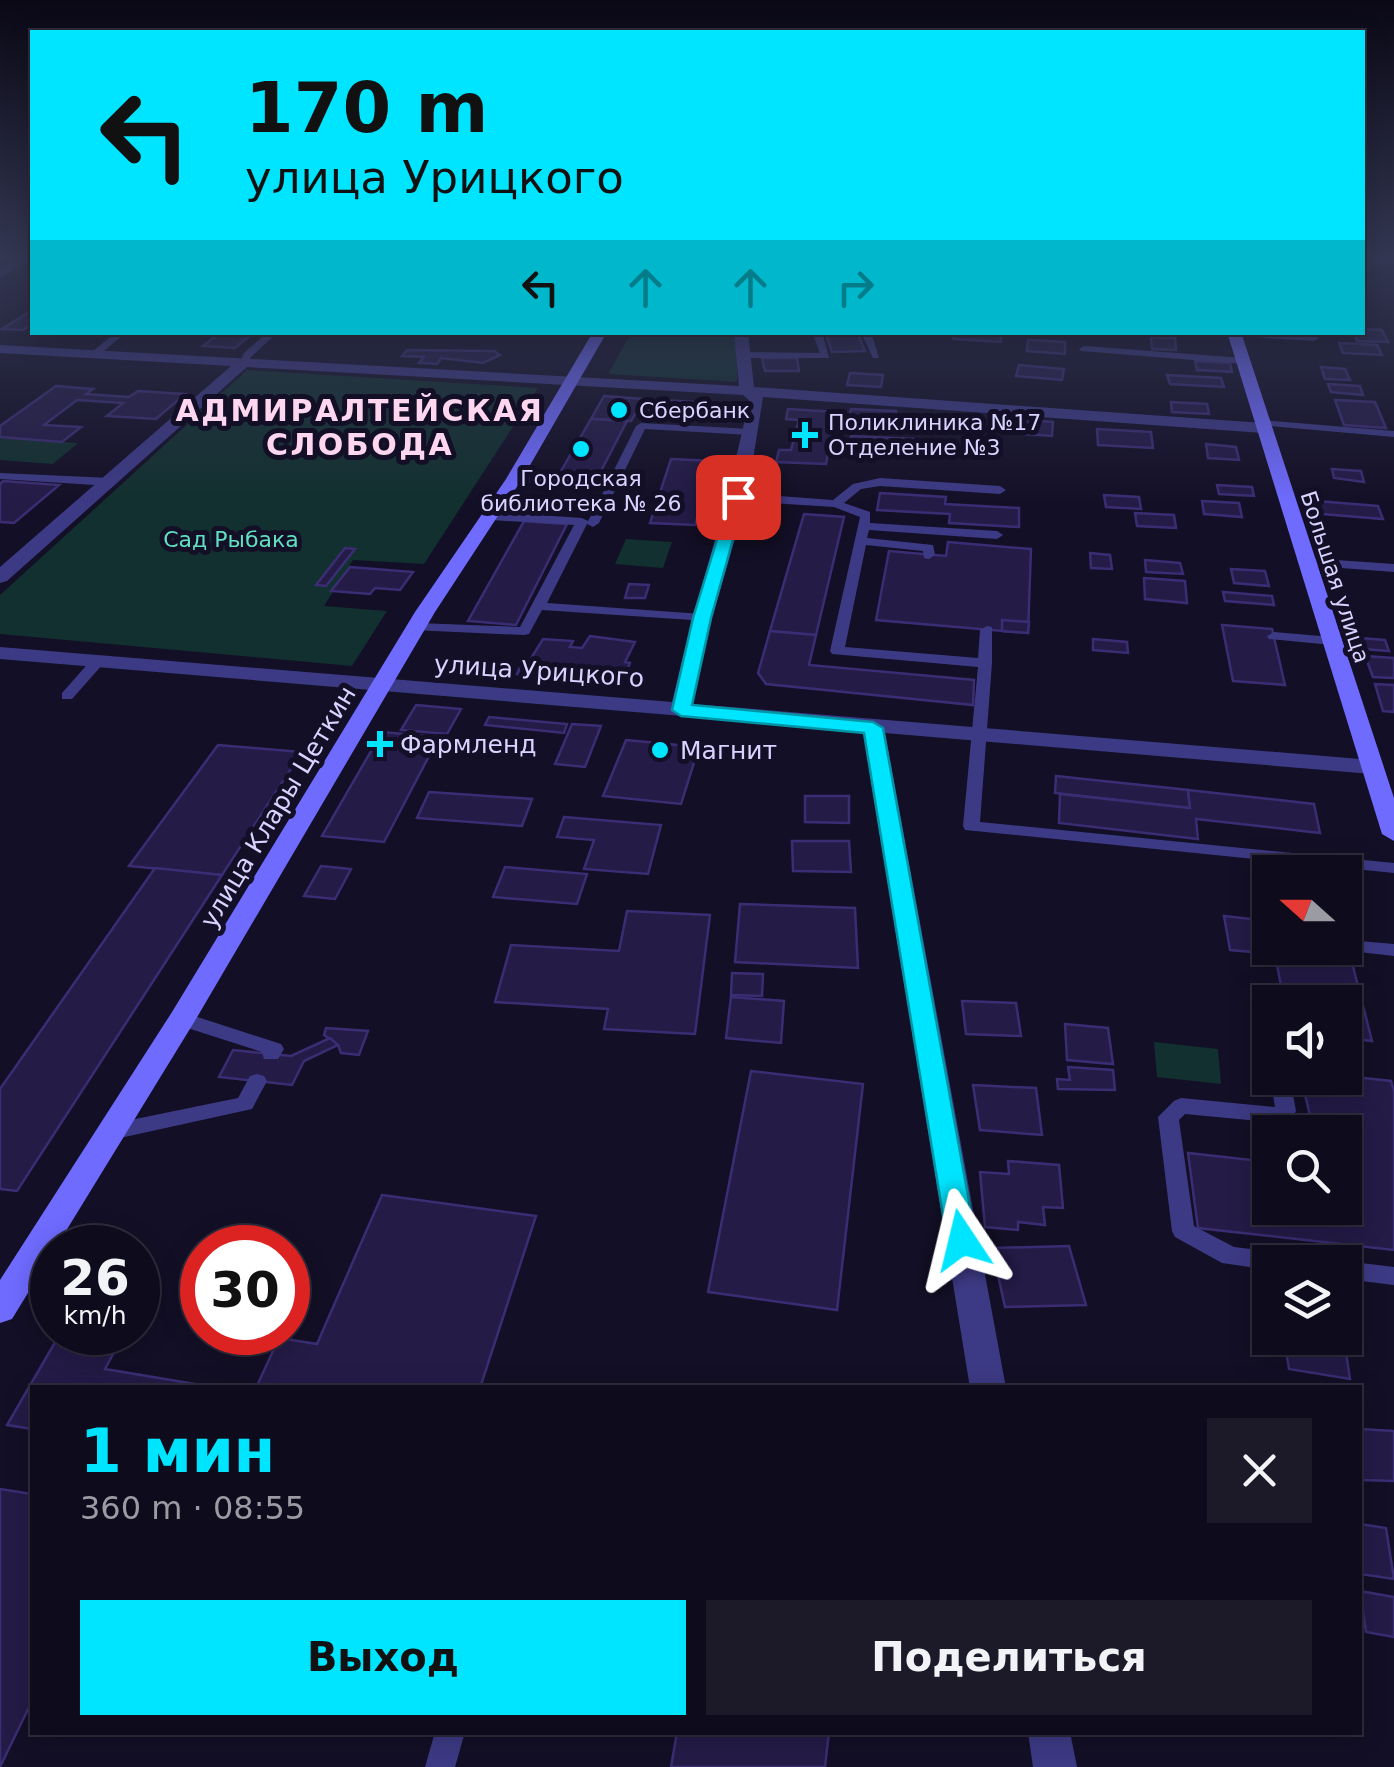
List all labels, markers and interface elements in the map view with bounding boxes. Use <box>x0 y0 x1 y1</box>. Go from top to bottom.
text: 170 m <box>245 67 488 149</box>
icon: left <box>80 70 210 200</box>
text: улица Урицкого <box>245 151 624 204</box>
icon: left <box>513 260 568 315</box>
icon: ahead <box>618 260 673 315</box>
icon: ahead <box>723 260 778 315</box>
icon: right <box>828 260 883 315</box>
district label: АДМИРАЛТЕЙСКАЯ СЛОБОДА <box>176 393 544 462</box>
place label: Сбербанк <box>639 398 750 423</box>
marker: Сбербанк <box>608 399 630 421</box>
place label: Поликлиника №17 Отделение №3 <box>828 410 1041 460</box>
marker: Поликлиника №17 Отделение №3 <box>792 422 818 448</box>
marker: Городская библиотека № 26 <box>570 438 592 460</box>
pin <box>696 455 781 540</box>
place label: Городская библиотека № 26 <box>480 466 682 516</box>
icon: arrive <box>711 470 766 525</box>
street label: Большая улица <box>1295 488 1375 666</box>
park label: Сад Рыбака <box>163 527 299 552</box>
street label: улица Урицкого <box>433 649 645 693</box>
street label: улица Клары Цеткин <box>194 681 362 933</box>
place label: Фармленд <box>400 730 537 759</box>
marker: Фармленд <box>369 733 391 755</box>
place label: Магнит <box>680 736 777 765</box>
marker: Магнит <box>649 739 671 761</box>
north arrow <box>1252 855 1362 965</box>
map controls <box>1252 855 1362 1355</box>
button: sound <box>1252 985 1362 1095</box>
button: search <box>1252 1115 1362 1225</box>
position arrow <box>910 1188 1014 1292</box>
speed limit sign: 30 <box>180 1225 310 1355</box>
button: layers <box>1252 1245 1362 1355</box>
text: 26 <box>60 1249 130 1307</box>
text: km/h <box>63 1301 127 1330</box>
text: 1 мин <box>80 1416 275 1486</box>
button: close <box>1207 1418 1312 1523</box>
text: 360 m · 08:55 <box>80 1489 305 1527</box>
button: Выход <box>80 1600 686 1715</box>
button: Поделиться <box>706 1600 1312 1715</box>

